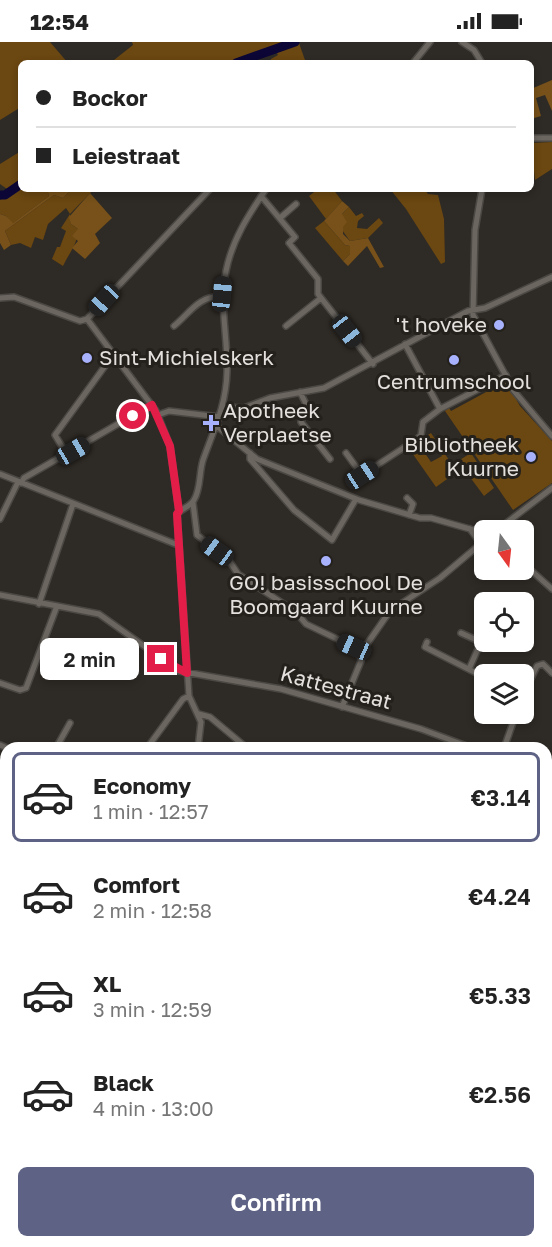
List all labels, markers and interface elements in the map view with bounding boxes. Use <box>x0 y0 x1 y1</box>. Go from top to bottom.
text: 12:54 <box>30 8 89 35</box>
text: Bockor <box>72 84 147 111</box>
text: Leiestraat <box>72 142 180 169</box>
car <box>211 275 233 313</box>
car <box>85 281 123 319</box>
car <box>329 311 365 351</box>
place label: 't hoveke <box>396 311 487 337</box>
marker: 't hoveke <box>492 318 506 332</box>
place label: Sint-Michielskerk <box>99 344 274 370</box>
marker: Sint-Michielskerk <box>80 351 94 365</box>
marker: Centrumschool <box>447 353 461 367</box>
place label: Centrumschool <box>377 368 531 394</box>
place label: Apotheek Verplaetse <box>223 397 332 447</box>
route start <box>119 402 146 429</box>
marker: Apotheek Verplaetse <box>204 416 218 430</box>
place label: Bibliotheek Kuurne <box>404 431 519 481</box>
car <box>53 434 93 468</box>
marker: Bibliotheek Kuurne <box>524 450 538 464</box>
car <box>342 458 382 492</box>
north arrow <box>474 520 534 580</box>
map controls <box>474 520 534 724</box>
car <box>197 533 237 569</box>
marker: GO! basisschool De Boomgaard Kuurne <box>319 554 333 568</box>
place label: GO! basisschool De Boomgaard Kuurne <box>229 569 423 619</box>
button: locate <box>474 592 534 652</box>
car <box>334 631 374 663</box>
callout: 2 min <box>41 638 140 680</box>
route end <box>147 645 174 672</box>
text: 2 min <box>64 647 116 671</box>
street label: Kattestraat <box>278 660 395 714</box>
button: layers <box>474 664 534 724</box>
icon: car <box>21 770 75 824</box>
text: Economy <box>93 772 191 799</box>
text: €3.14 <box>471 784 531 811</box>
text: 1 min · 12:57 <box>93 799 209 823</box>
icon: car <box>21 869 75 923</box>
text: Comfort <box>93 871 180 898</box>
text: €4.24 <box>468 883 531 910</box>
text: 2 min · 12:58 <box>93 898 212 922</box>
icon: car <box>21 968 75 1022</box>
text: XL <box>93 970 121 997</box>
text: €5.33 <box>469 982 531 1009</box>
text: 3 min · 12:59 <box>93 997 212 1021</box>
icon: car <box>21 1067 75 1121</box>
text: Black <box>93 1069 154 1096</box>
text: €2.56 <box>469 1081 531 1108</box>
text: 4 min · 13:00 <box>93 1096 214 1120</box>
button: Confirm <box>18 1167 534 1236</box>

